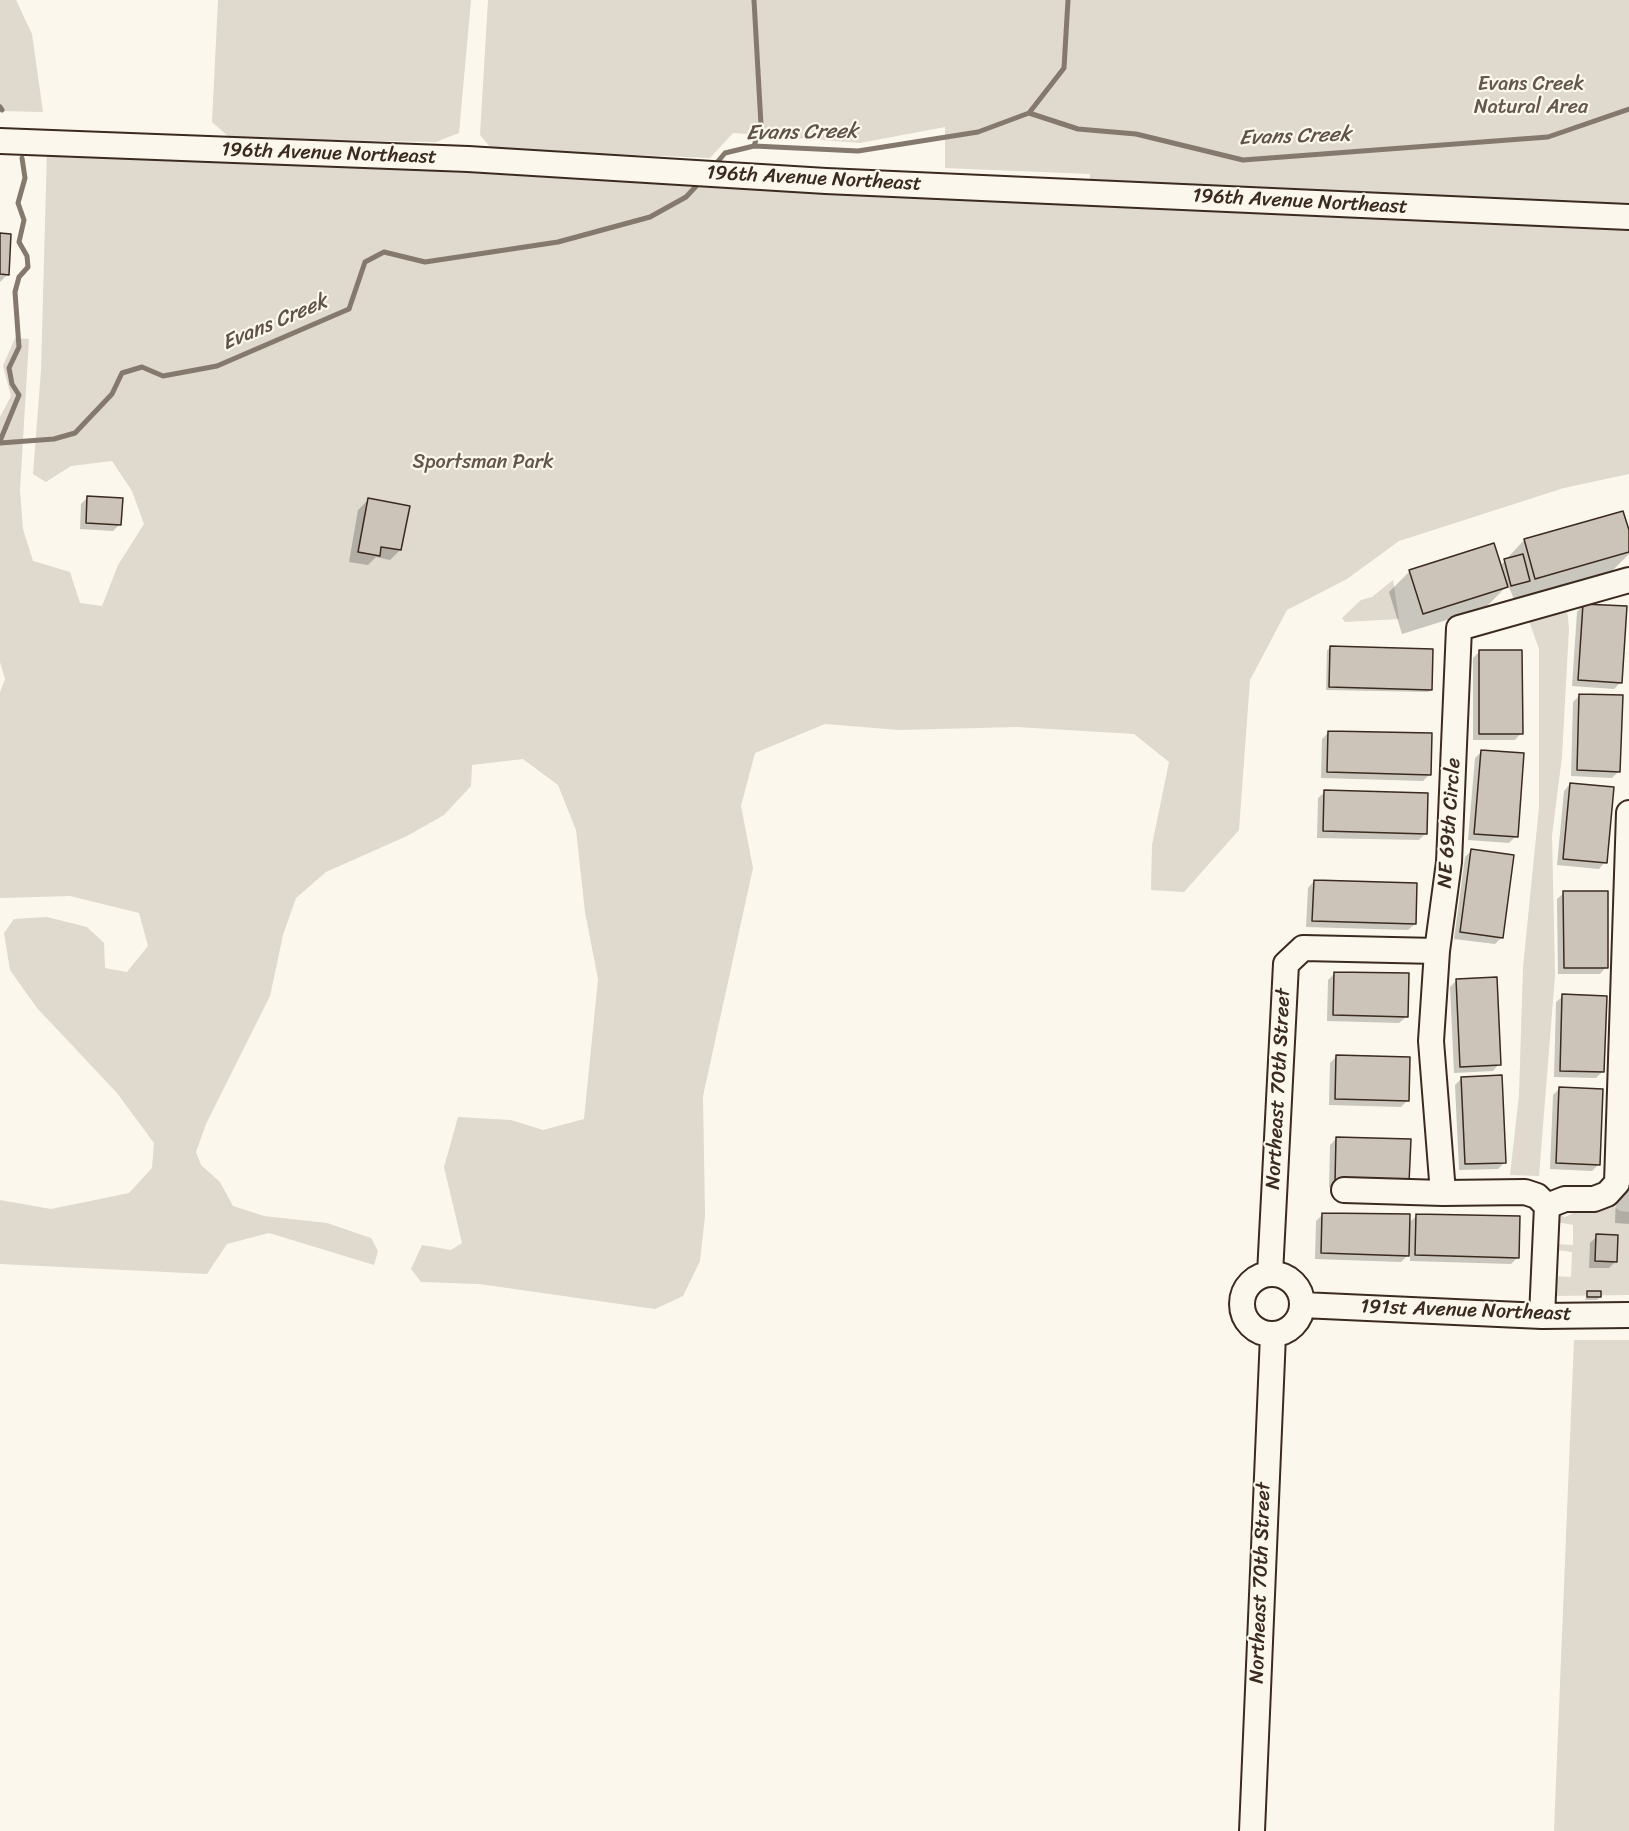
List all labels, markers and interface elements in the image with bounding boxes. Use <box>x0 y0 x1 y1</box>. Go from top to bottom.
park label: Evans Creek Natural Area <box>1474 73 1588 120</box>
water label: Evans Creek <box>746 119 858 147</box>
water label: Evans Creek <box>1239 122 1351 152</box>
street label: 196th Avenue Northeast <box>221 138 437 170</box>
street label: 196th Avenue Northeast <box>706 161 922 197</box>
street label: 196th Avenue Northeast <box>1192 184 1408 220</box>
water label: Evans Creek <box>219 290 331 356</box>
park label: Sportsman Park <box>412 451 554 475</box>
street label: NE 69th Circle <box>1433 757 1467 889</box>
street label: Northeast 70th Street <box>1262 988 1296 1190</box>
street label: 191st Avenue Northeast <box>1360 1295 1572 1327</box>
street label: Northeast 70th Street <box>1245 1482 1277 1684</box>

